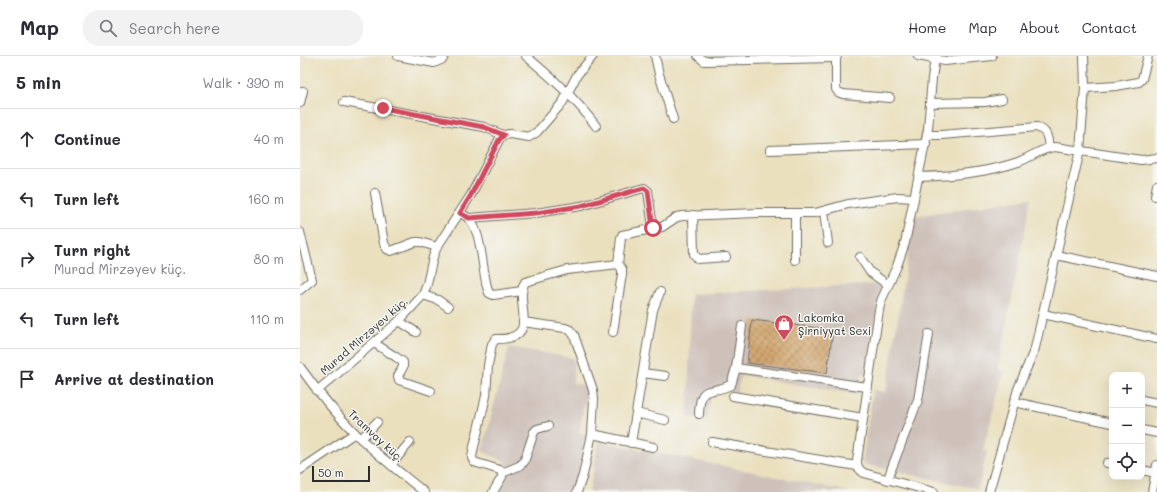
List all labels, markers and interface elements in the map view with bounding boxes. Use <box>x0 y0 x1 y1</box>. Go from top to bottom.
search box <box>83 10 363 46</box>
text: Map <box>20 15 59 40</box>
icon: search <box>97 17 119 39</box>
text: Search here <box>129 18 220 38</box>
text: Home <box>908 18 946 37</box>
text: Map <box>968 18 997 37</box>
text: About <box>1019 18 1060 37</box>
text: Contact <box>1082 18 1137 37</box>
text: 5 min <box>16 71 61 93</box>
text: Walk · 390 m <box>202 74 284 91</box>
route end <box>374 99 392 117</box>
icon: ahead <box>16 128 38 150</box>
text: Continue <box>54 129 121 149</box>
text: 40 m <box>254 130 284 147</box>
icon: left <box>16 188 38 210</box>
text: Turn left <box>54 189 119 209</box>
text: 160 m <box>248 190 284 207</box>
route start <box>644 219 662 237</box>
text: Turn right <box>54 240 131 260</box>
icon: right <box>16 248 38 270</box>
text: 80 m <box>254 250 284 267</box>
text: Murad Mirzəyev küç. <box>54 260 186 277</box>
street label: Murad Mirzəyev küç. <box>317 293 411 378</box>
icon: left <box>16 308 38 330</box>
text: Turn left <box>54 309 119 329</box>
text: 110 m <box>250 310 284 327</box>
place label: Lakomka Şirniyyat Sexi <box>798 310 871 338</box>
shop icon: Lakomka Şirniyyat Sexi <box>773 313 795 341</box>
icon: arrive <box>16 368 38 390</box>
text: Arrive at destination <box>54 369 214 389</box>
map controls <box>1109 372 1145 480</box>
button: + <box>1109 372 1145 408</box>
street label: Tramvay küç. <box>345 406 407 465</box>
button: − <box>1109 408 1145 444</box>
button: locate <box>1109 444 1145 480</box>
scale bar <box>312 464 370 483</box>
text: 50 m <box>318 465 344 480</box>

